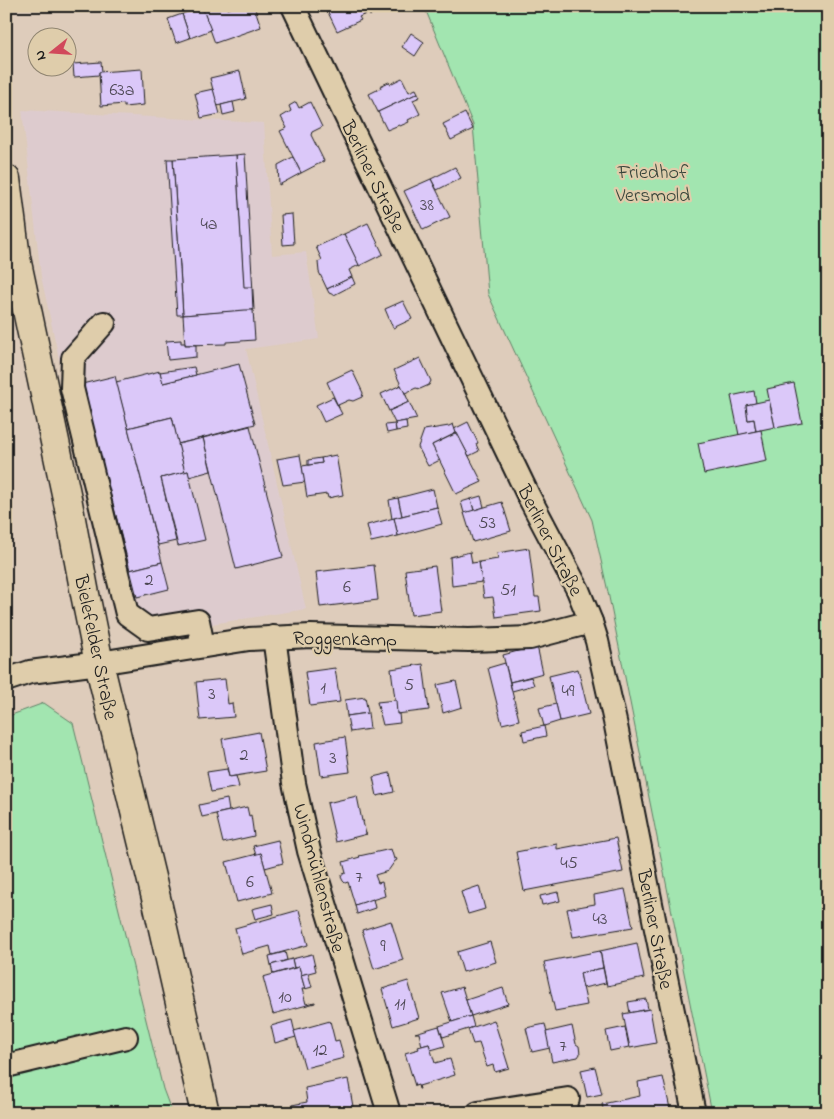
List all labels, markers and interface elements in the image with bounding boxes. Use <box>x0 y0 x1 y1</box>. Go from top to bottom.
north arrow <box>28 28 78 78</box>
text: N <box>30 48 52 63</box>
house number: 63a <box>109 78 135 104</box>
street label: Berliner Straße <box>332 115 411 238</box>
park label: Friedhof Versmold <box>615 159 690 211</box>
house number: 38 <box>420 193 434 219</box>
house number: 4a <box>200 212 218 238</box>
street label: Berliner Straße <box>508 479 589 602</box>
house number: 53 <box>478 511 496 537</box>
house number: 2 <box>145 568 154 594</box>
street label: Bielefelder Straße <box>65 571 124 723</box>
house number: 6 <box>343 575 351 601</box>
house number: 51 <box>500 578 516 604</box>
street label: Roggenkamp <box>293 625 397 657</box>
house number: 5 <box>404 673 414 699</box>
house number: 1 <box>320 676 326 702</box>
house number: 49 <box>562 679 575 705</box>
house number: 3 <box>208 682 216 708</box>
house number: 2 <box>240 743 249 769</box>
house number: 3 <box>329 746 337 772</box>
street label: Windmühlenstraße <box>284 801 351 956</box>
house number: 45 <box>560 851 578 877</box>
house number: 7 <box>355 865 363 891</box>
street label: Berliner Straße <box>628 866 679 992</box>
house number: 6 <box>246 870 254 896</box>
house number: 43 <box>593 907 607 933</box>
house number: 9 <box>380 934 386 960</box>
house number: 10 <box>278 985 292 1011</box>
house number: 11 <box>394 992 406 1018</box>
house number: 7 <box>559 1034 567 1060</box>
house number: 12 <box>313 1038 327 1064</box>

